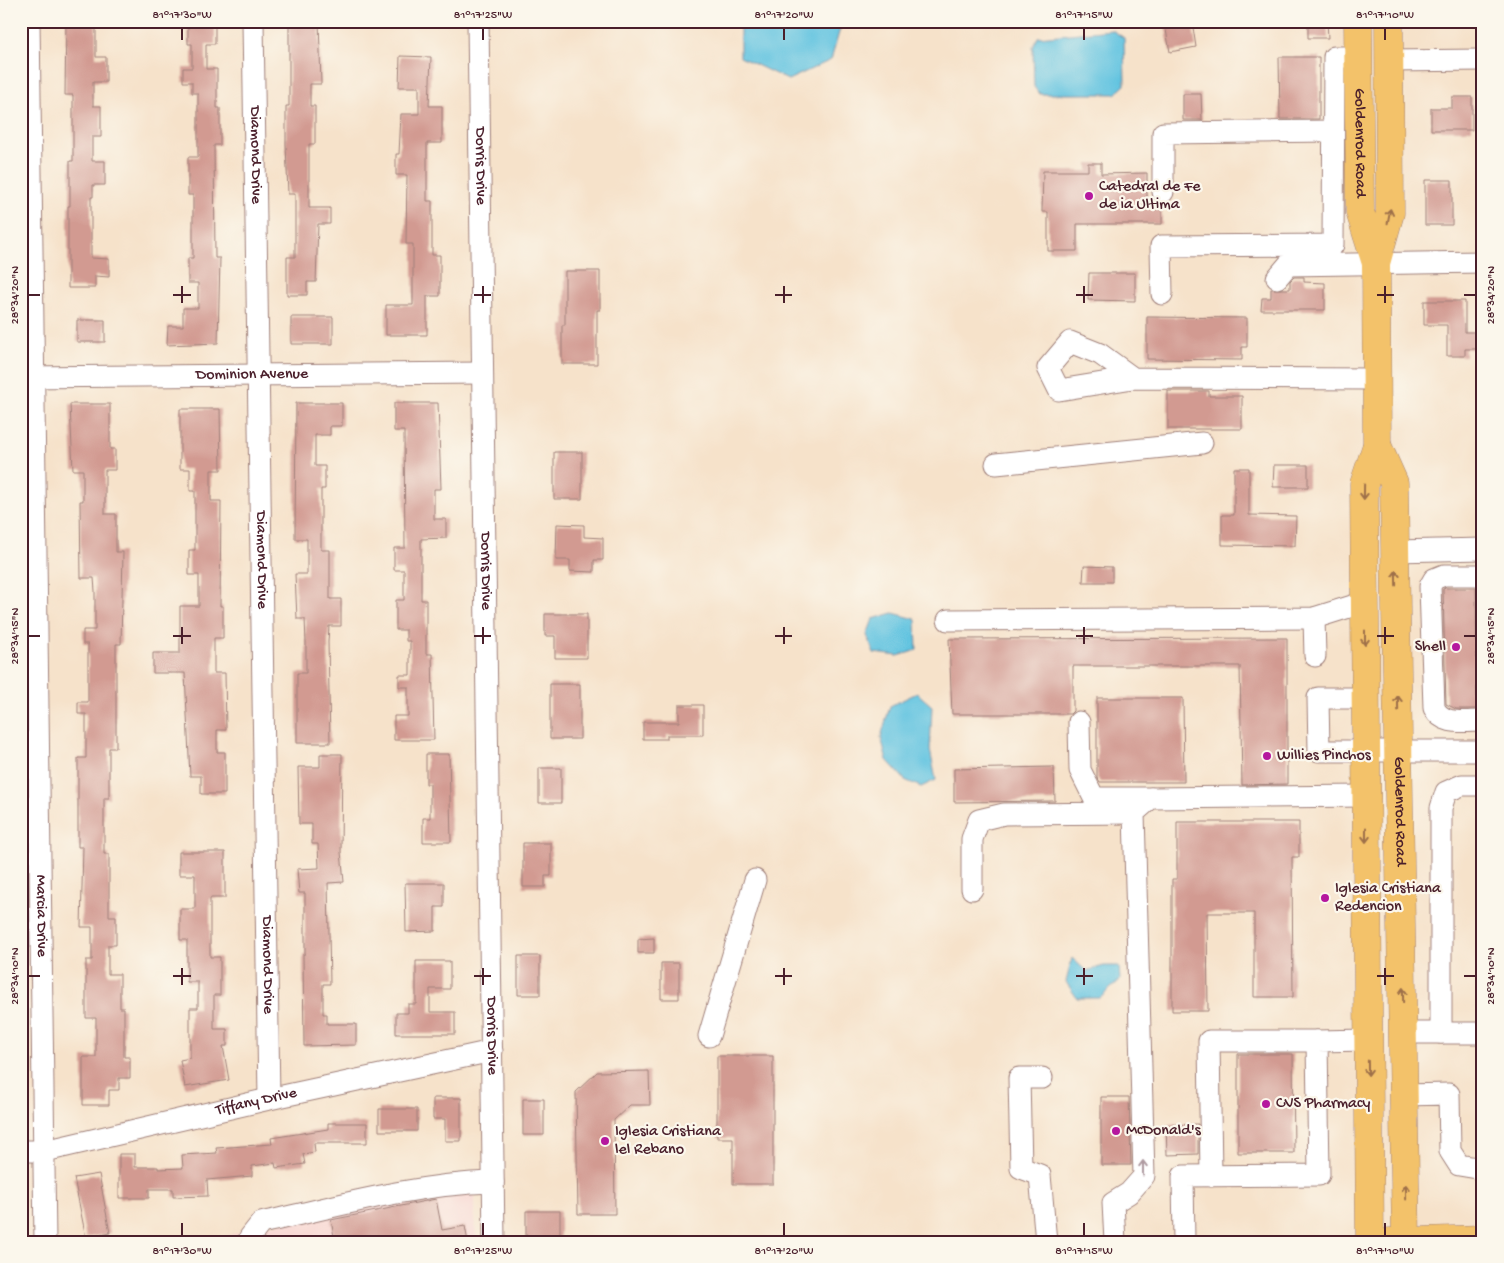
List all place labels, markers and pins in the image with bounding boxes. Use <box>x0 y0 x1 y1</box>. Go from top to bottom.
place label: Catedral de Fe de ia Ultima <box>1099 178 1201 215</box>
marker: Catedral de Fe de ia Ultima <box>1083 190 1095 202</box>
place label: Shell <box>1415 638 1446 657</box>
marker: Shell <box>1450 641 1462 653</box>
place label: Willies Pinchos <box>1277 747 1372 766</box>
marker: Willies Pinchos <box>1261 750 1273 762</box>
place label: Iglesia Cristiana Redencion <box>1335 880 1442 917</box>
marker: Iglesia Cristiana Redencion <box>1319 892 1331 904</box>
place label: CVS Pharmacy <box>1276 1095 1370 1114</box>
marker: CVS Pharmacy <box>1260 1098 1272 1110</box>
place label: McDonald's <box>1126 1122 1202 1141</box>
place label: Iglesia Cristiana lel Rebano <box>615 1123 722 1160</box>
marker: McDonald's <box>1110 1125 1122 1137</box>
marker: Iglesia Cristiana lel Rebano <box>599 1135 611 1147</box>

